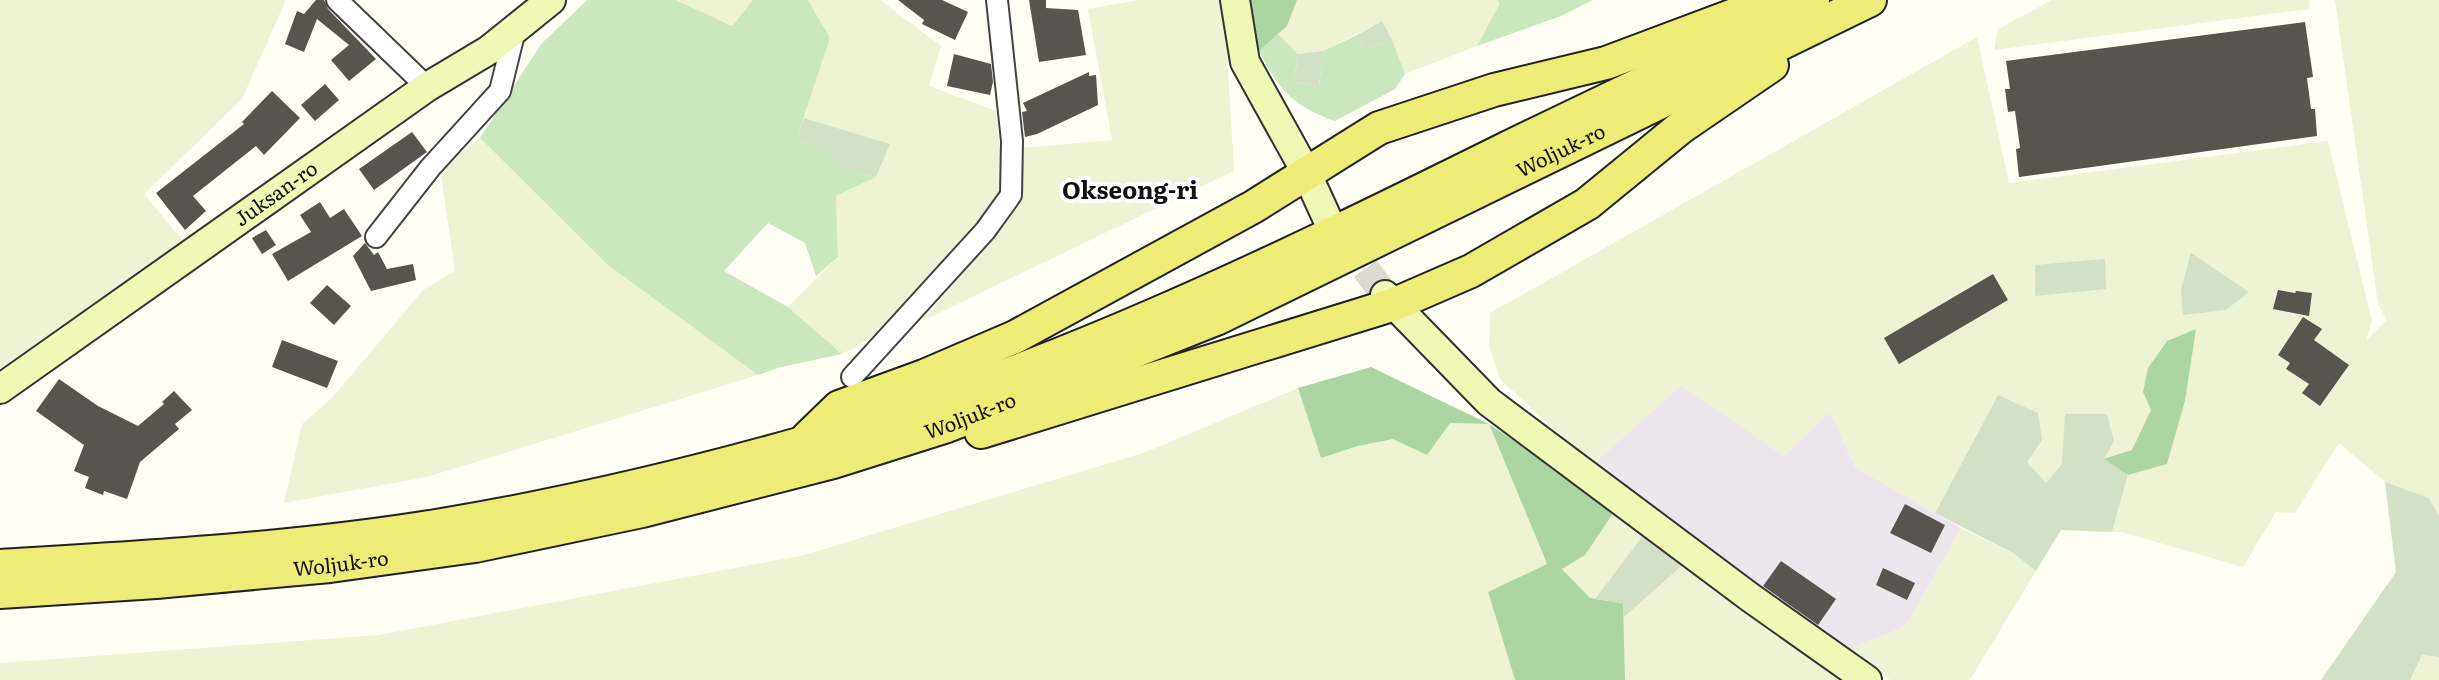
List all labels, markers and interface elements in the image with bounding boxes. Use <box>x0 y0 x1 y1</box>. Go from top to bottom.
street label: Woljuk-ro <box>1510 114 1610 184</box>
street label: Juksan-ro <box>227 152 323 232</box>
district label: Okseong-ri <box>1062 171 1198 206</box>
street label: Woljuk-ro <box>920 383 1020 445</box>
street label: Woljuk-ro <box>291 541 390 582</box>

